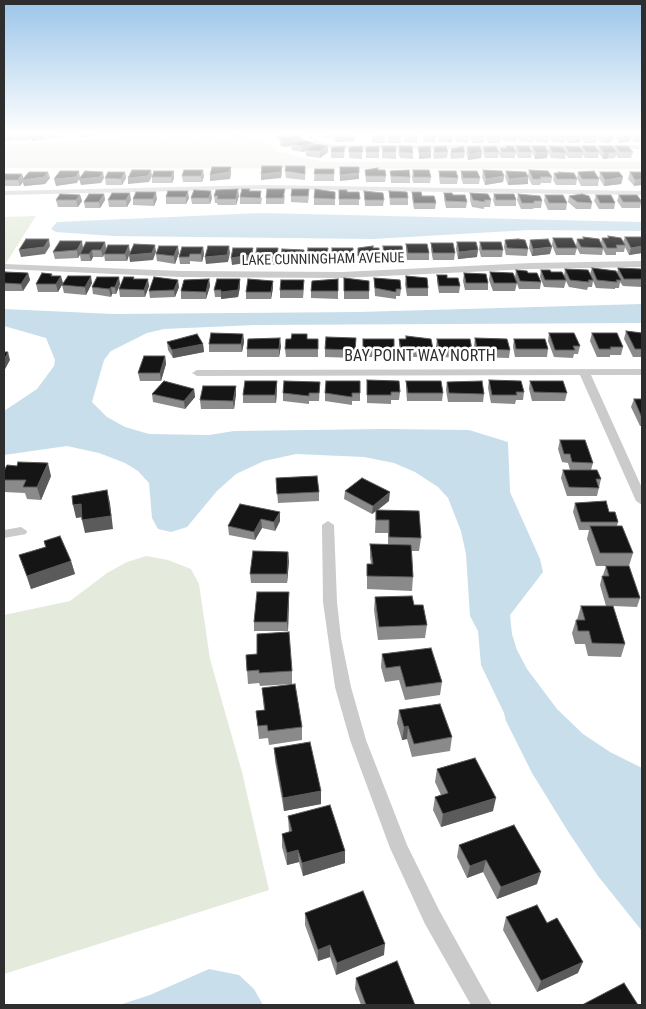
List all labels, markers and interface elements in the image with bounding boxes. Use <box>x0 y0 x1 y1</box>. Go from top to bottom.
street label: LAKE CUNNINGHAM AVENUE <box>242 250 404 270</box>
street label: BAY POINT WAY NORTH <box>344 347 496 367</box>

